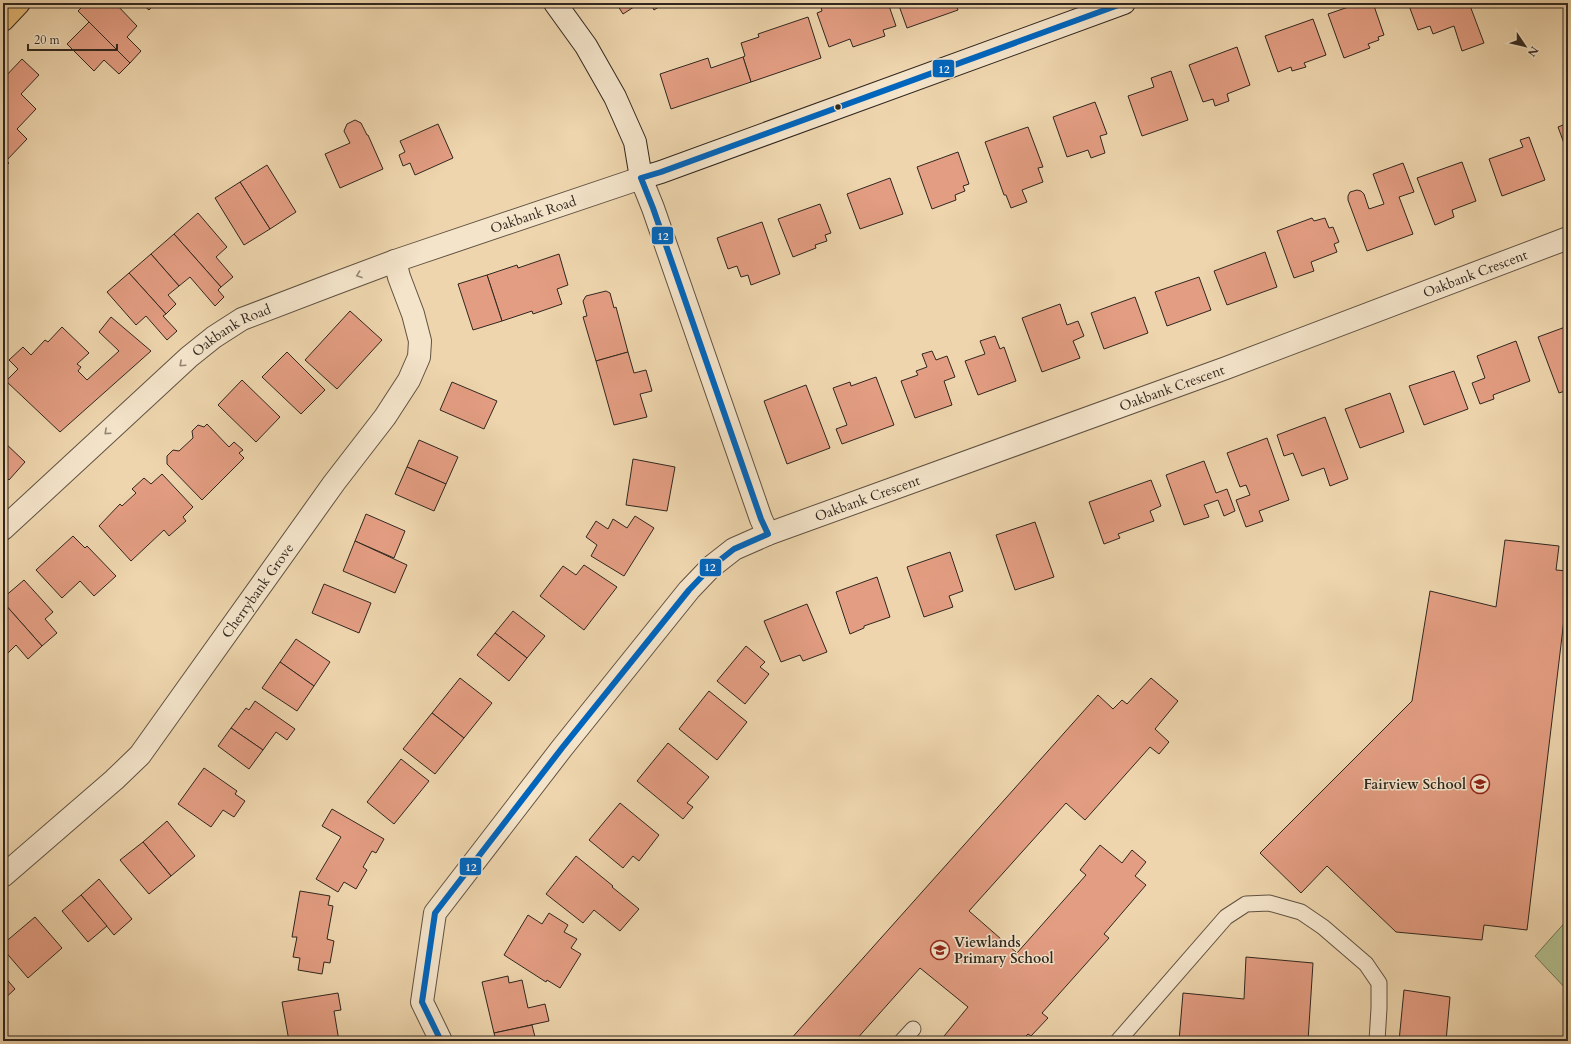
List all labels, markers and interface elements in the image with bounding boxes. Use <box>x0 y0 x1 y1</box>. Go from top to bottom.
scale bar <box>28 26 117 52</box>
north arrow <box>1505 26 1545 66</box>
text: 20 m <box>34 32 61 48</box>
text: N <box>1524 43 1542 60</box>
line badge: 12 <box>932 59 955 78</box>
text: 12 <box>938 62 950 77</box>
unlabelled marker <box>833 102 843 112</box>
street label: Oakbank Road <box>488 191 579 238</box>
line badge: 12 <box>651 226 674 245</box>
text: 12 <box>657 229 669 244</box>
street label: Oakbank Crescent <box>1420 245 1531 302</box>
one-way arrow <box>355 270 362 278</box>
street label: Oakbank Road <box>188 300 274 361</box>
one-way arrow <box>179 359 187 367</box>
street label: Oakbank Crescent <box>1117 360 1228 416</box>
one-way arrow <box>104 428 112 435</box>
street label: Oakbank Crescent <box>812 471 923 526</box>
street label: Cherrybank Grove <box>217 539 298 642</box>
line badge: 12 <box>699 558 722 577</box>
text: 12 <box>704 560 716 575</box>
school or university icon: Fairview School <box>1469 773 1491 795</box>
place label: Fairview School <box>1364 775 1466 794</box>
line badge: 12 <box>459 857 482 876</box>
text: 12 <box>465 860 477 875</box>
place label: Viewlands Primary School <box>954 933 1054 968</box>
school or university icon: Viewlands Primary School <box>929 939 951 961</box>

